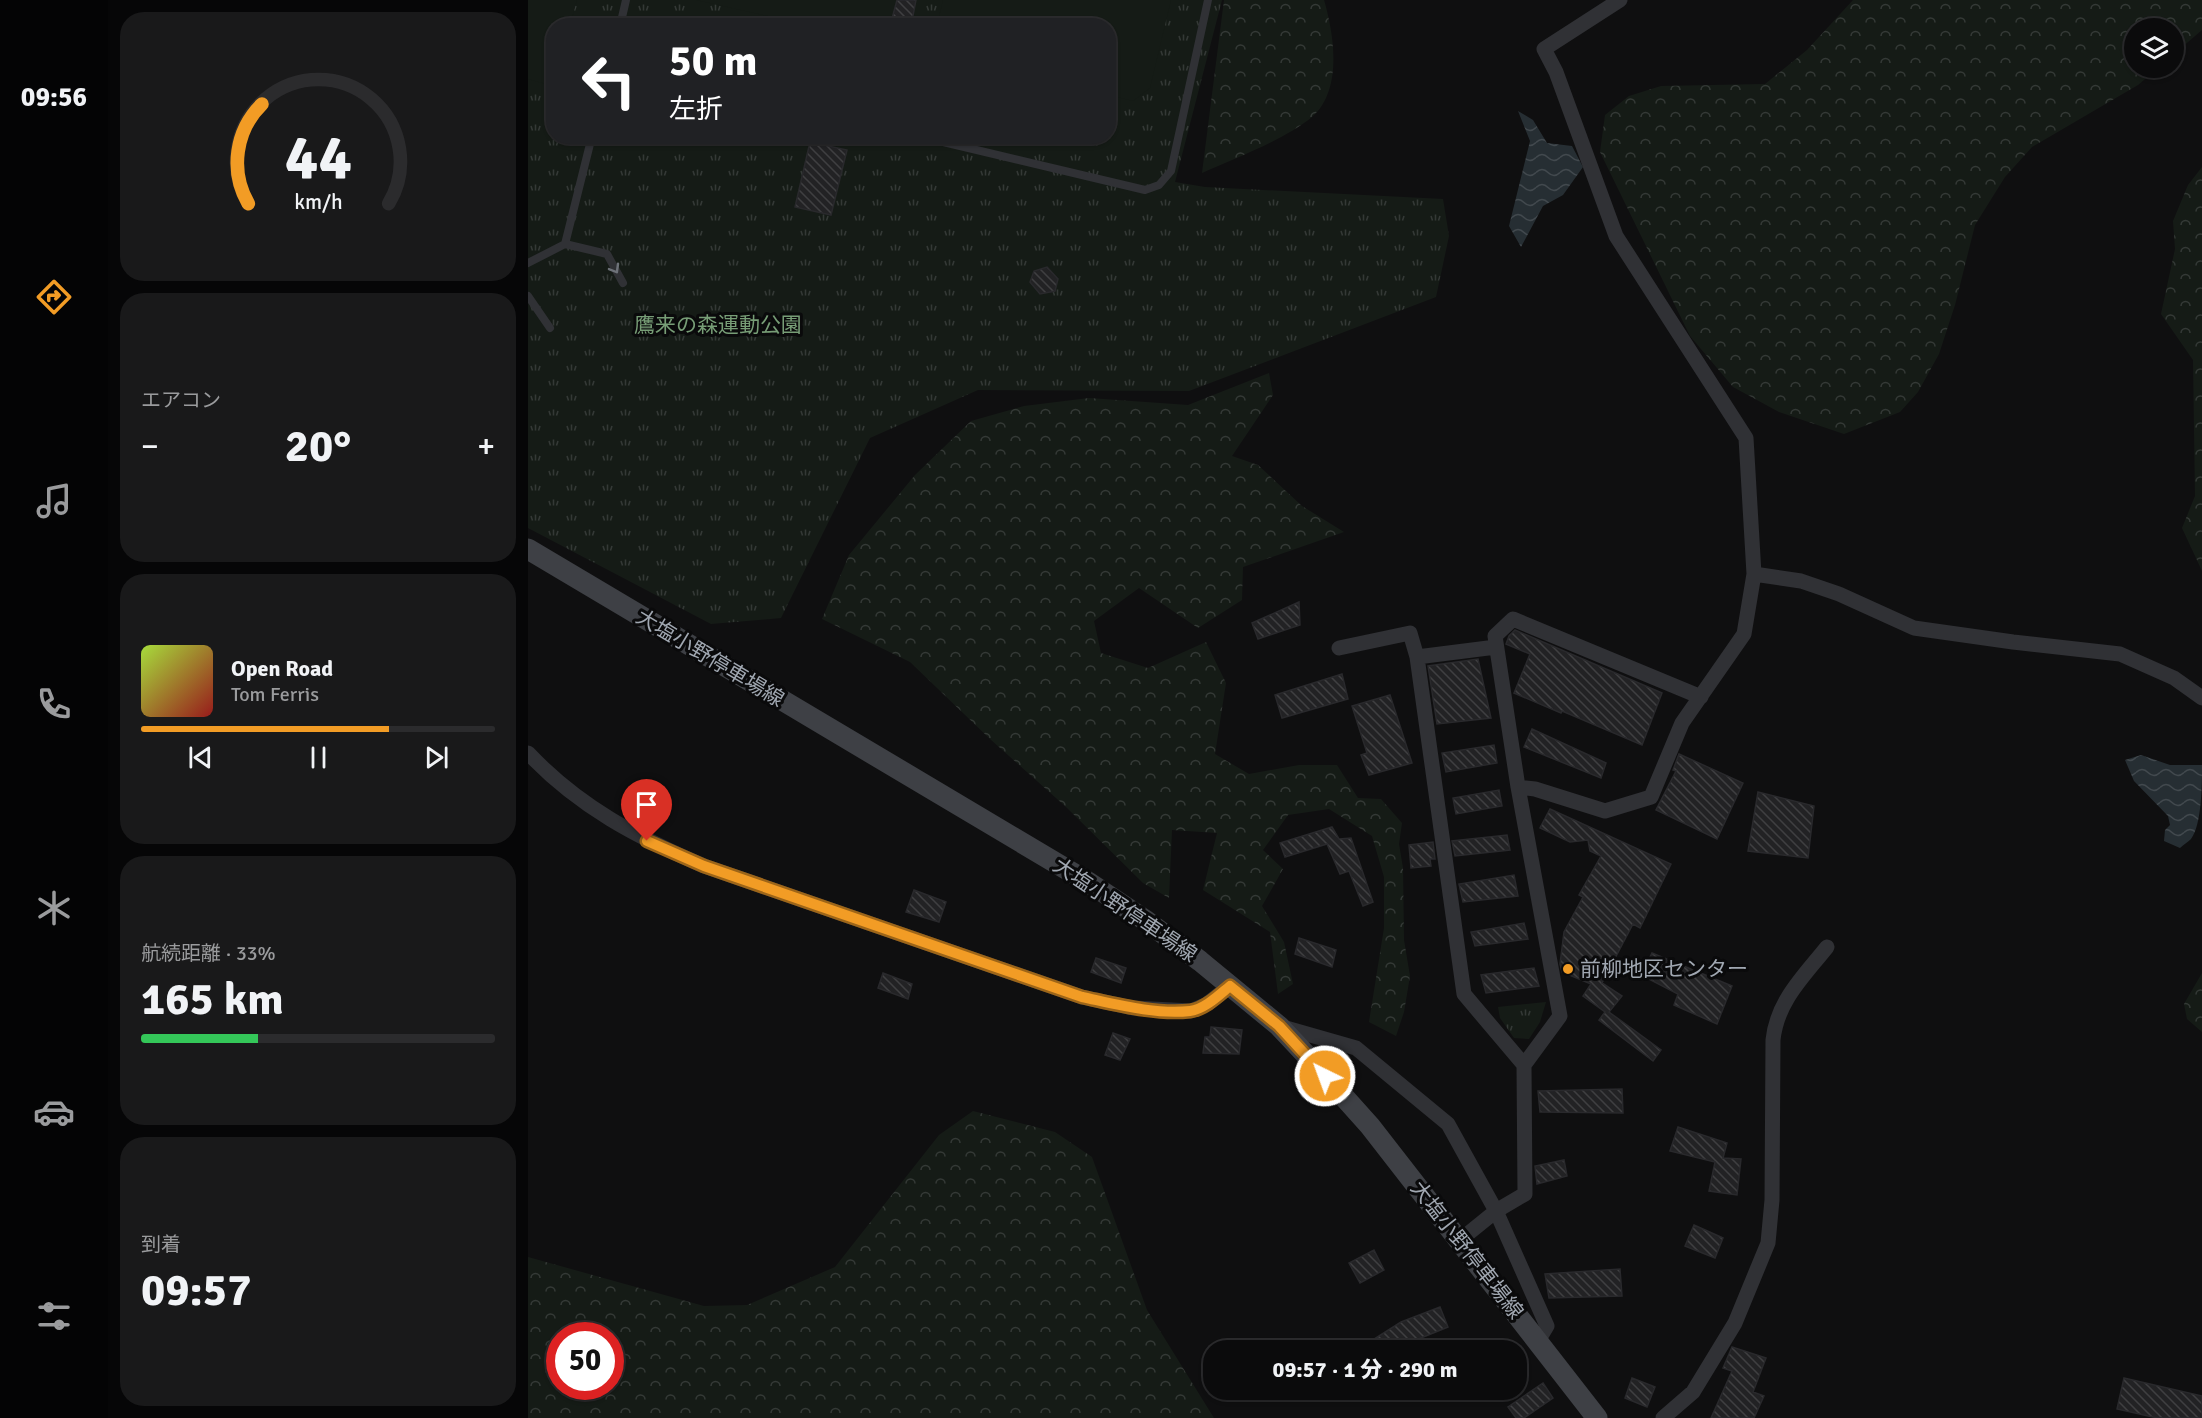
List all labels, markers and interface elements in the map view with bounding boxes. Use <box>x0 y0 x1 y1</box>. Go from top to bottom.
map controls <box>2124 18 2184 78</box>
button: layers <box>2124 18 2184 78</box>
text: 50 m <box>669 36 758 87</box>
icon: left <box>570 42 648 120</box>
text: 09:56 <box>21 81 87 114</box>
text: 左折 <box>669 93 723 126</box>
text: 44 <box>284 119 352 196</box>
text: km/h <box>294 189 342 215</box>
one-way arrow <box>608 262 619 273</box>
icon: directions <box>33 276 75 318</box>
park label: 鷹来の森運動公園 <box>634 312 802 338</box>
text: エアコン <box>141 388 221 413</box>
text: 20° <box>285 419 351 474</box>
text: − <box>141 426 159 467</box>
text: + <box>477 426 495 467</box>
icon: music <box>33 480 75 522</box>
street label: 大塩小野停車場線 <box>631 604 789 712</box>
text: Open Road <box>231 655 333 682</box>
text: Tom Ferris <box>231 682 319 707</box>
icon: phone <box>33 683 75 725</box>
icon: previous <box>184 741 217 774</box>
icon: pause <box>302 741 335 774</box>
icon: next <box>420 741 453 774</box>
pin <box>621 779 672 841</box>
icon: arrive <box>630 788 663 821</box>
street label: 大塩小野停車場線 <box>1048 852 1202 968</box>
icon: climate <box>33 887 75 929</box>
text: 航続距離 · 33% <box>141 941 276 966</box>
place label: 前柳地区センター <box>1580 956 1748 982</box>
marker: 前柳地区センター <box>1561 962 1575 976</box>
text: 165 km <box>141 972 284 1027</box>
position arrow <box>1293 1044 1357 1108</box>
icon: car <box>33 1091 75 1133</box>
street label: 大塩小野停車場線 <box>1405 1176 1529 1324</box>
text: 到着 <box>141 1232 181 1257</box>
text: 09:57 <box>141 1263 251 1318</box>
icon: filters <box>33 1295 75 1337</box>
speed limit sign: 50 <box>546 1322 624 1400</box>
text: 09:57 · 1 分 · 290 m <box>1273 1356 1457 1383</box>

